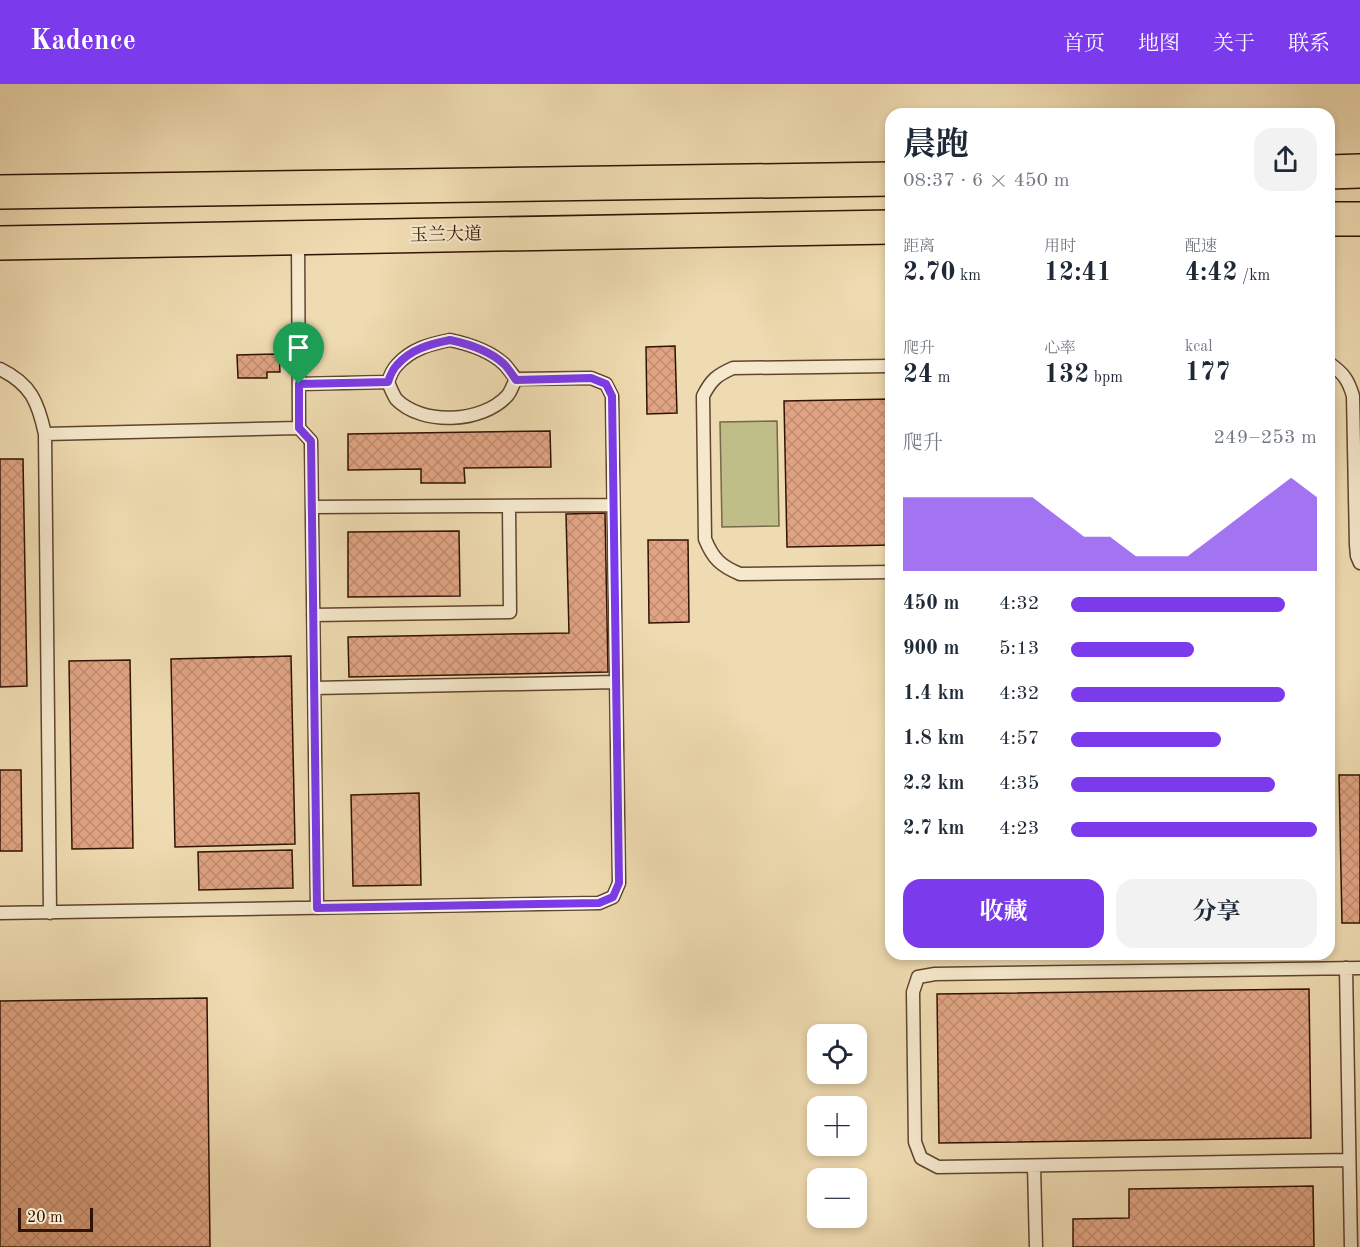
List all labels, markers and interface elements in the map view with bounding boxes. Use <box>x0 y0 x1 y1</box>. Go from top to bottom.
text: Kadence <box>30 28 136 56</box>
text: 首页 <box>1063 34 1105 55</box>
text: 地图 <box>1138 34 1180 55</box>
text: 关于 <box>1213 34 1255 55</box>
text: 联系 <box>1288 34 1330 55</box>
button: share <box>1254 128 1317 191</box>
text: 晨跑 <box>903 130 969 163</box>
text: 08:37 · 6 × 450 m <box>903 171 1070 191</box>
street label: 玉兰大道 <box>410 223 482 245</box>
text: 距离 <box>903 239 935 255</box>
text: 用时 <box>1044 239 1076 255</box>
text: 配速 <box>1185 239 1217 255</box>
text: 2.70 <box>903 260 956 286</box>
text: 12:41 <box>1044 260 1112 286</box>
text: 4:42 <box>1185 260 1238 286</box>
text: km <box>956 268 981 284</box>
text: /km <box>1238 268 1270 284</box>
pin <box>273 322 324 384</box>
icon: arrive <box>282 331 315 364</box>
text: kcal <box>1185 339 1213 355</box>
text: 爬升 <box>903 341 935 357</box>
text: 心率 <box>1044 341 1076 357</box>
text: 177 <box>1185 360 1230 386</box>
text: 24 <box>903 362 933 388</box>
text: 132 <box>1044 362 1089 388</box>
text: m <box>933 370 950 386</box>
text: bpm <box>1089 370 1123 386</box>
text: 249–253 m <box>1214 428 1317 448</box>
text: 爬升 <box>903 434 943 454</box>
text: 450 m <box>903 594 959 614</box>
text: 4:32 <box>999 594 1039 614</box>
text: 900 m <box>903 639 959 659</box>
text: 5:13 <box>999 639 1039 659</box>
text: 1.4 km <box>903 684 965 704</box>
text: 4:32 <box>999 684 1039 704</box>
text: 1.8 km <box>903 729 965 749</box>
text: 4:57 <box>999 729 1039 749</box>
text: 2.2 km <box>903 774 965 794</box>
text: 4:35 <box>999 774 1039 794</box>
text: 2.7 km <box>903 819 965 839</box>
text: 4:23 <box>999 819 1039 839</box>
button: 收藏 <box>903 879 1104 948</box>
button: 分享 <box>1116 879 1317 948</box>
map controls <box>807 1024 867 1228</box>
button: locate <box>807 1024 867 1084</box>
button: + <box>807 1096 867 1156</box>
button: − <box>807 1168 867 1228</box>
scale bar <box>18 1205 93 1232</box>
text: 20 m <box>27 1210 63 1226</box>

